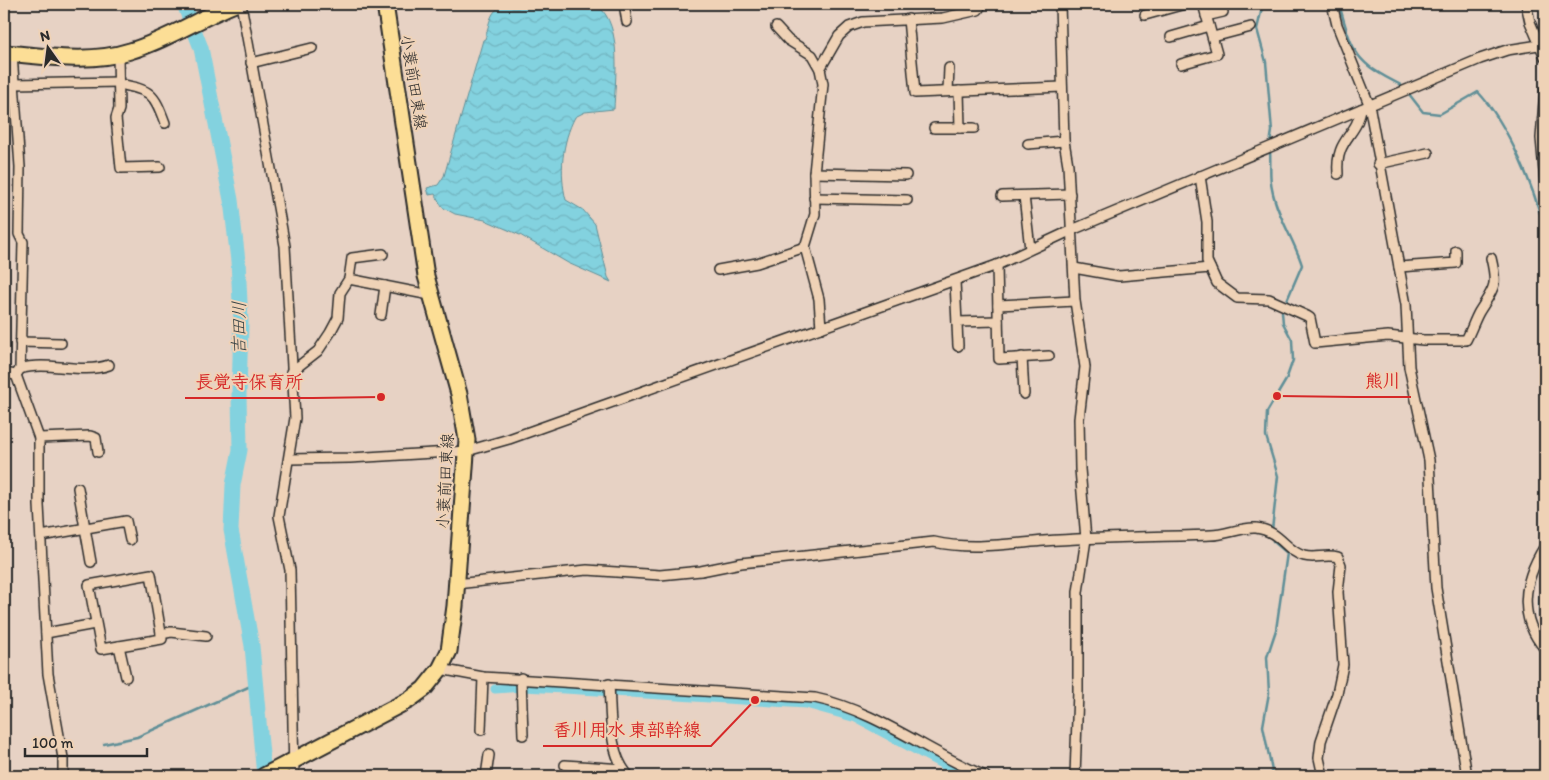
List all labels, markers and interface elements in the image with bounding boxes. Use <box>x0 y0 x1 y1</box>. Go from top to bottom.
north arrow <box>22 22 72 72</box>
text: N <box>38 26 52 45</box>
street label: 小蓑前田東線 <box>397 33 431 131</box>
water label: 吉田川 <box>228 301 250 355</box>
callout: 熊川 <box>1355 364 1411 397</box>
callout: 長覚寺保育所 <box>185 365 313 398</box>
text: 熊川 <box>1365 370 1401 392</box>
text: 長覚寺保育所 <box>195 371 303 393</box>
street label: 小蓑前田東線 <box>433 433 457 529</box>
callout: 香川用水 東部幹線 <box>543 713 711 746</box>
text: 香川用水 東部幹線 <box>553 719 701 741</box>
scale bar <box>25 725 148 757</box>
text: 100 m <box>32 734 74 752</box>

